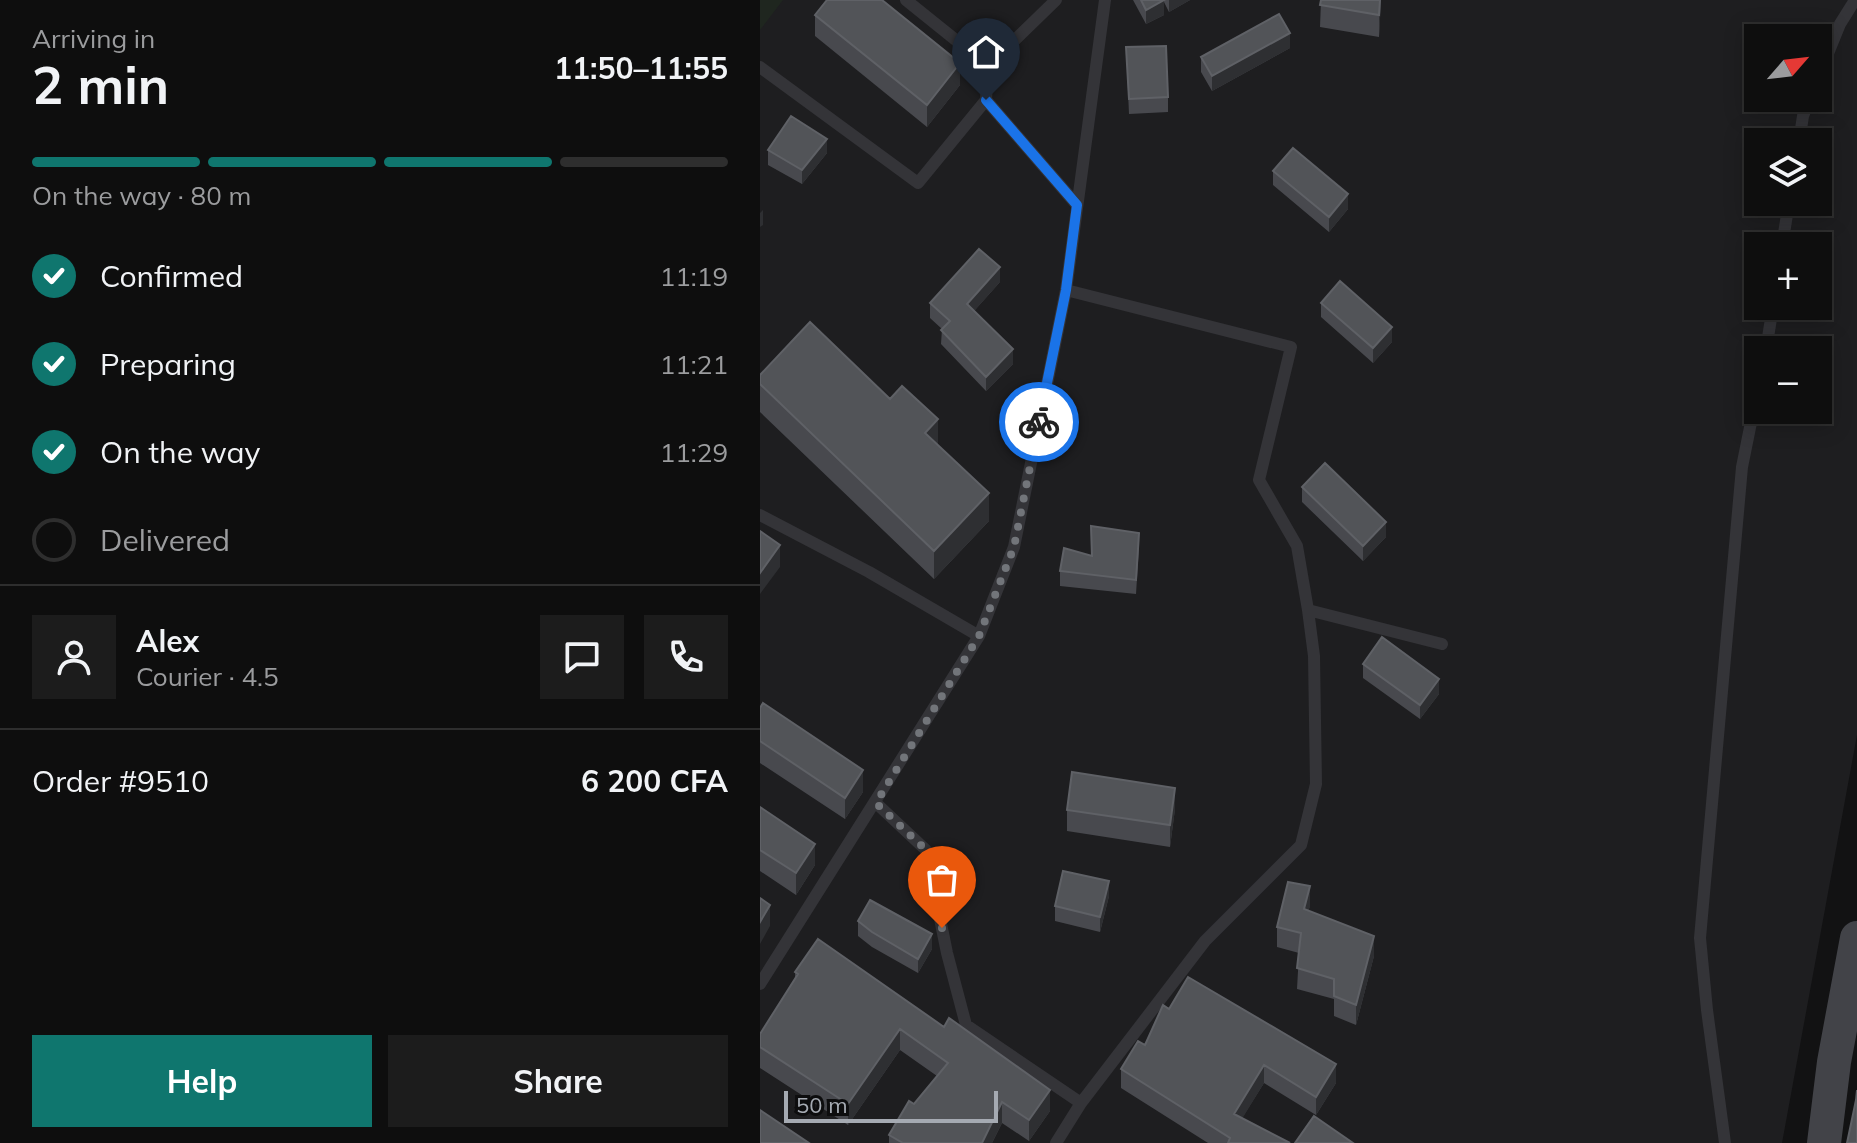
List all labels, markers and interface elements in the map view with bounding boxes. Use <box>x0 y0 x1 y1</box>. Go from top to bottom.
pin <box>952 18 1020 100</box>
text: Arriving in <box>32 22 155 55</box>
north arrow <box>1744 24 1832 112</box>
map controls <box>1744 24 1832 424</box>
icon: home <box>964 30 1008 74</box>
text: 11:50–11:55 <box>554 49 728 87</box>
text: 2 min <box>32 52 169 117</box>
button: layers <box>1744 128 1832 216</box>
text: On the way · 80 m <box>32 179 251 212</box>
button: + <box>1744 232 1832 320</box>
icon: check <box>32 254 76 298</box>
text: Confirmed <box>100 257 243 295</box>
text: 11:19 <box>660 260 728 293</box>
button: − <box>1744 336 1832 424</box>
icon: check <box>32 342 76 386</box>
text: Preparing <box>100 345 236 383</box>
text: 11:21 <box>660 348 728 381</box>
courier <box>999 382 1079 462</box>
icon: bike <box>1017 400 1061 444</box>
icon: check <box>32 430 76 474</box>
text: On the way <box>100 433 260 471</box>
text: 11:29 <box>660 436 728 469</box>
text: Delivered <box>100 521 230 559</box>
button: person <box>32 615 116 699</box>
button: chat <box>540 615 624 699</box>
button: phone <box>644 615 728 699</box>
text: Alex <box>136 622 199 660</box>
text: Courier · 4.5 <box>136 660 279 693</box>
text: Order #9510 <box>32 762 209 800</box>
text: 6 200 CFA <box>581 762 728 800</box>
pin <box>908 846 976 928</box>
icon: bag <box>920 858 964 902</box>
button: Help <box>32 1035 372 1127</box>
button: Share <box>388 1035 728 1127</box>
scale bar <box>784 1087 998 1123</box>
text: 50 m <box>796 1091 847 1119</box>

